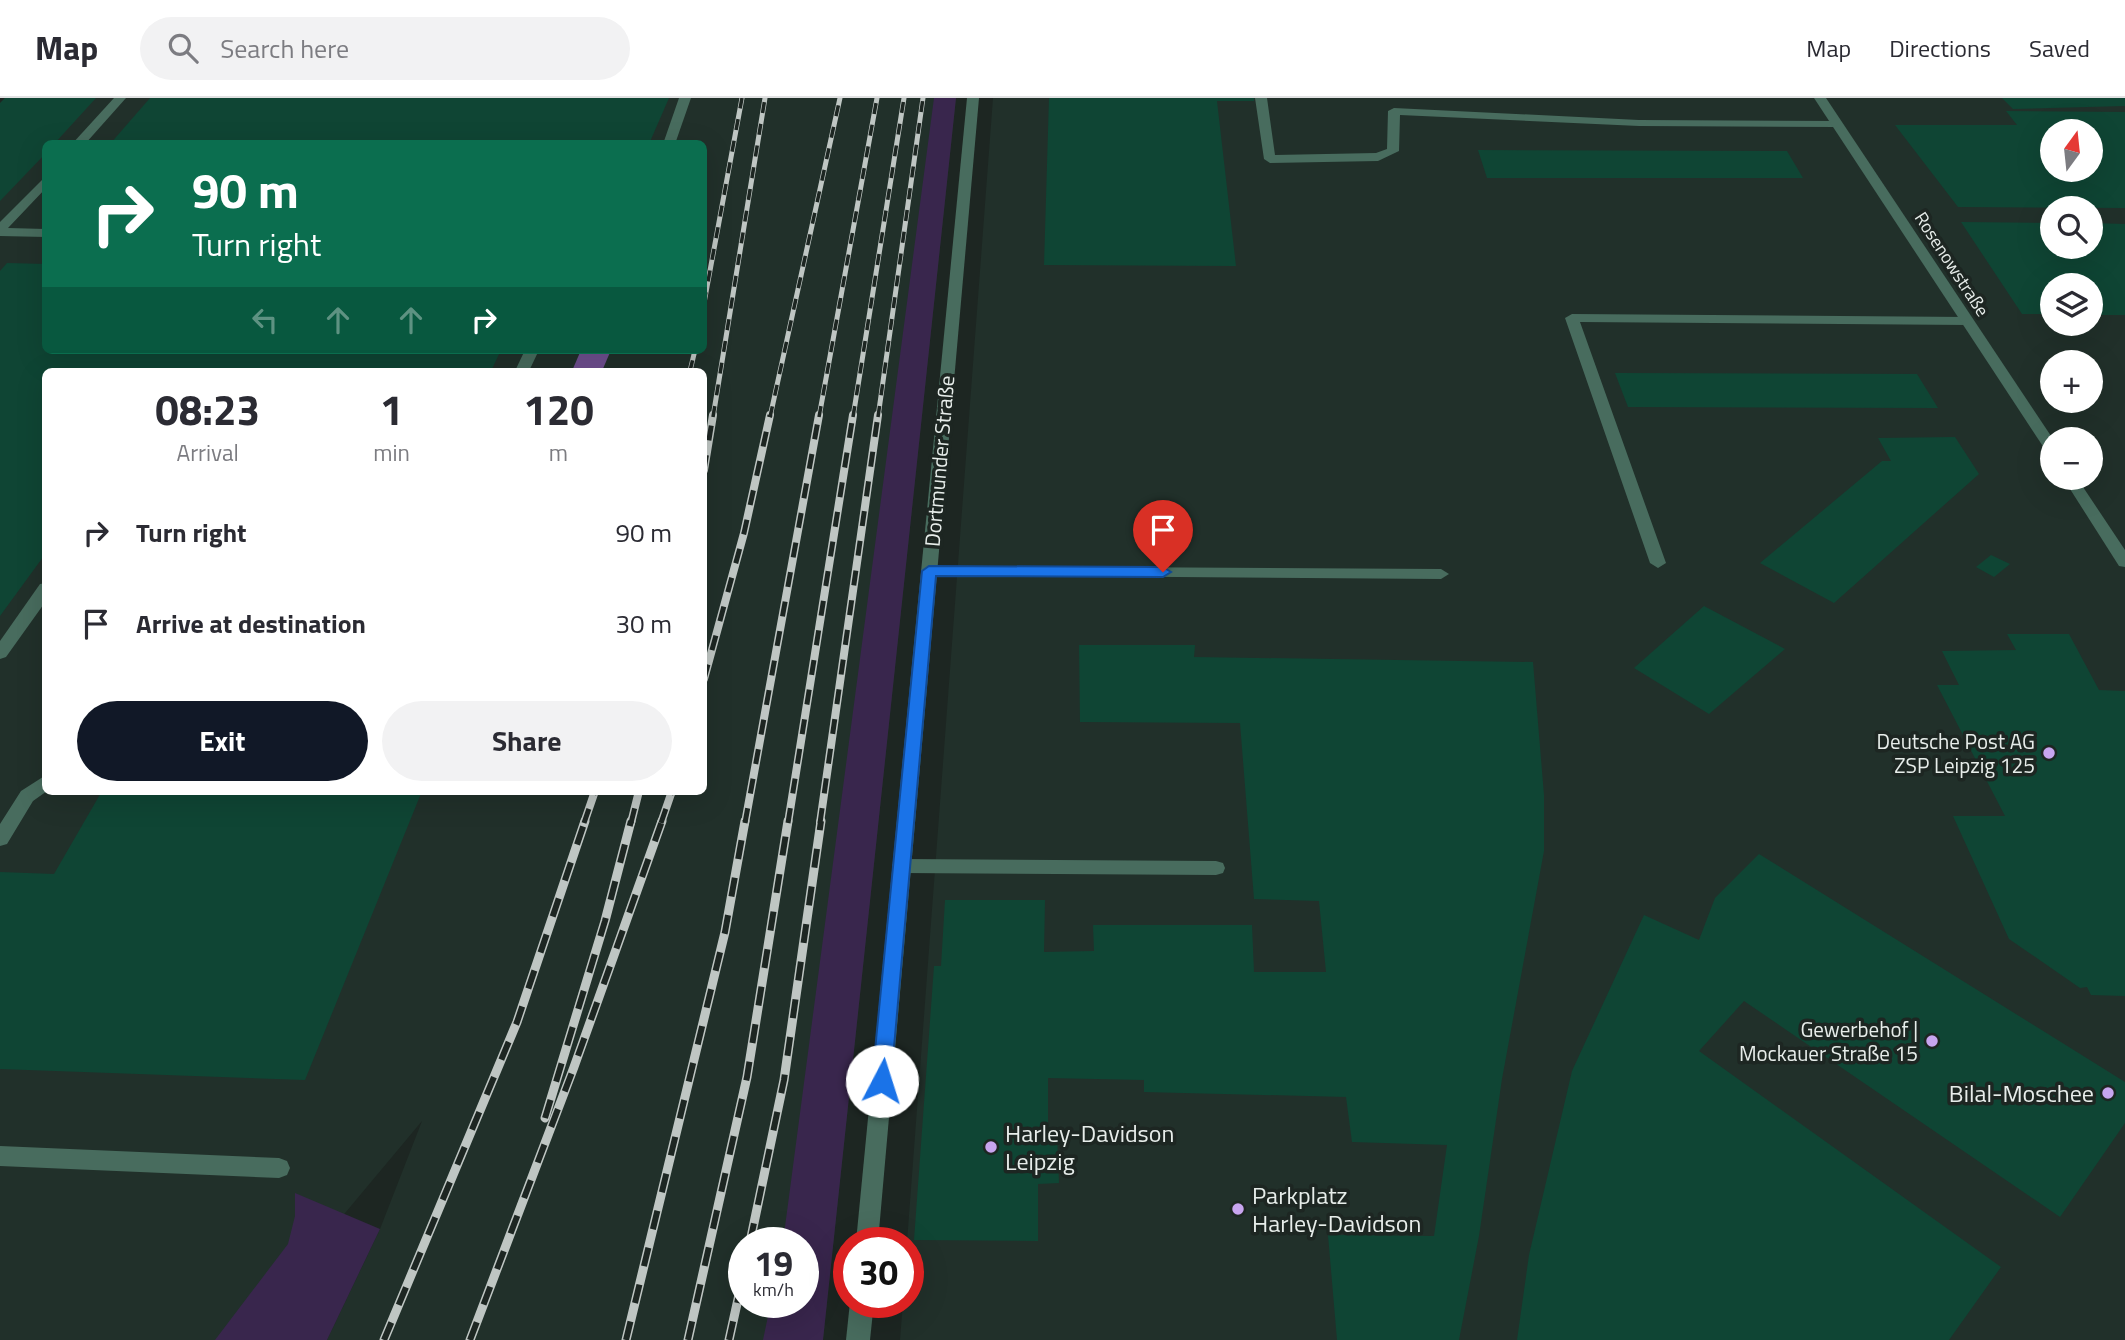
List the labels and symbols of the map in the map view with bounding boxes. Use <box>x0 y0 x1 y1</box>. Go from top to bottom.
north arrow <box>2040 119 2104 182</box>
street label: Rosenowstraße <box>1908 206 1996 322</box>
street label: Dortmunder Straße <box>916 374 962 548</box>
pin <box>1133 500 1193 572</box>
place label: Deutsche Post AG ZSP Leipzig 125 <box>1876 725 2035 781</box>
marker: Deutsche Post AG ZSP Leipzig 125 <box>2041 745 2057 761</box>
place label: Gewerbehof | Mockauer Straße 15 <box>1739 1013 1918 1069</box>
marker: Gewerbehof | Mockauer Straße 15 <box>1924 1033 1940 1049</box>
position arrow <box>845 1044 919 1118</box>
place label: Bilal-Moschee <box>1949 1075 2094 1111</box>
marker: Bilal-Moschee <box>2100 1085 2116 1101</box>
place label: Harley-Davidson Leipzig <box>1005 1115 1174 1179</box>
marker: Harley-Davidson Leipzig <box>983 1139 999 1155</box>
place label: Parkplatz Harley-Davidson <box>1252 1177 1421 1241</box>
marker: Parkplatz Harley-Davidson <box>1230 1201 1246 1217</box>
speed limit sign: 30 <box>833 1227 924 1318</box>

